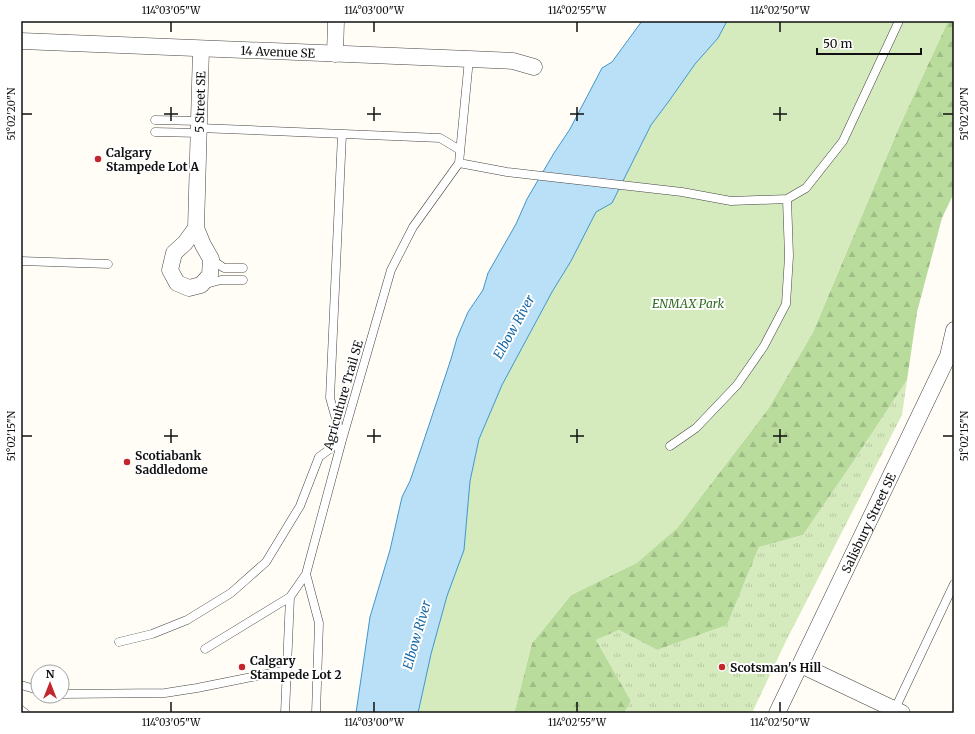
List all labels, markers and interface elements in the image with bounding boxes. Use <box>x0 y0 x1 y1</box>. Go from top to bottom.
text: 114°03'05"W <box>142 4 201 17</box>
text: 114°03'00"W <box>344 4 405 17</box>
text: 114°02'55"W <box>548 4 607 17</box>
text: 114°02'50"W <box>750 4 811 17</box>
scale bar <box>817 30 921 56</box>
text: 50 m <box>823 36 852 51</box>
street label: 14 Avenue SE <box>240 42 316 60</box>
street label: 5 Street SE <box>191 71 208 133</box>
text: 51°02'20"N <box>5 87 18 141</box>
text: 51°02'20"N <box>958 87 971 141</box>
place label: Calgary Stampede Lot A <box>106 145 199 174</box>
marker: Calgary Stampede Lot A <box>93 154 103 164</box>
water label: Elbow River <box>489 291 539 362</box>
park label: ENMAX Park <box>652 296 724 311</box>
street label: Agriculture Trail SE <box>320 338 366 453</box>
text: 51°02'15"N <box>5 410 18 461</box>
text: 51°02'15"N <box>958 410 971 461</box>
place label: Scotiabank Saddledome <box>135 448 208 477</box>
marker: Scotiabank Saddledome <box>122 457 132 467</box>
street label: Salisbury Street SE <box>838 470 899 575</box>
water label: Elbow River <box>399 598 435 671</box>
place label: Calgary Stampede Lot 2 <box>250 653 342 682</box>
place label: Scotsman's Hill <box>730 660 821 675</box>
marker: Calgary Stampede Lot 2 <box>237 662 247 672</box>
marker: Scotsman's Hill <box>717 662 727 672</box>
north arrow <box>30 664 70 704</box>
text: N <box>46 667 55 681</box>
text: 114°03'05"W <box>142 716 201 729</box>
text: 114°03'00"W <box>344 716 405 729</box>
text: 114°02'55"W <box>548 716 607 729</box>
text: 114°02'50"W <box>750 716 811 729</box>

